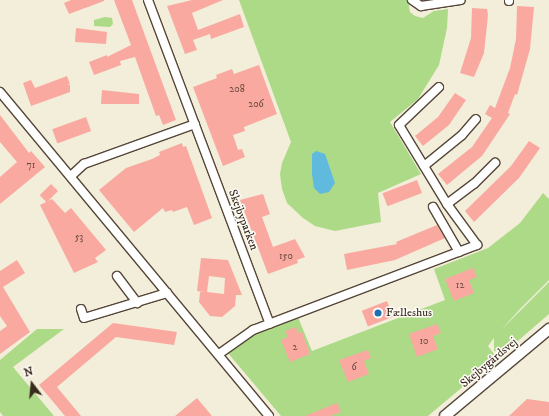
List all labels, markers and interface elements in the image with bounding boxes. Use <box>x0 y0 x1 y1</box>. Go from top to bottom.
house number: 208 <box>229 84 245 96</box>
house number: 206 <box>248 99 264 111</box>
house number: 71 <box>27 160 35 172</box>
street label: Skejbyparken <box>225 188 261 252</box>
house number: 53 <box>75 232 83 244</box>
house number: 150 <box>279 251 293 263</box>
house number: 12 <box>456 280 464 292</box>
place label: Fælleshus <box>386 306 432 320</box>
marker: Fælleshus <box>373 308 383 318</box>
street label: Skejbygårdsvej <box>458 335 520 391</box>
house number: 10 <box>419 336 429 348</box>
house number: 2 <box>293 342 297 354</box>
house number: 6 <box>351 362 357 374</box>
north arrow <box>12 364 52 404</box>
text: N <box>22 364 35 380</box>

